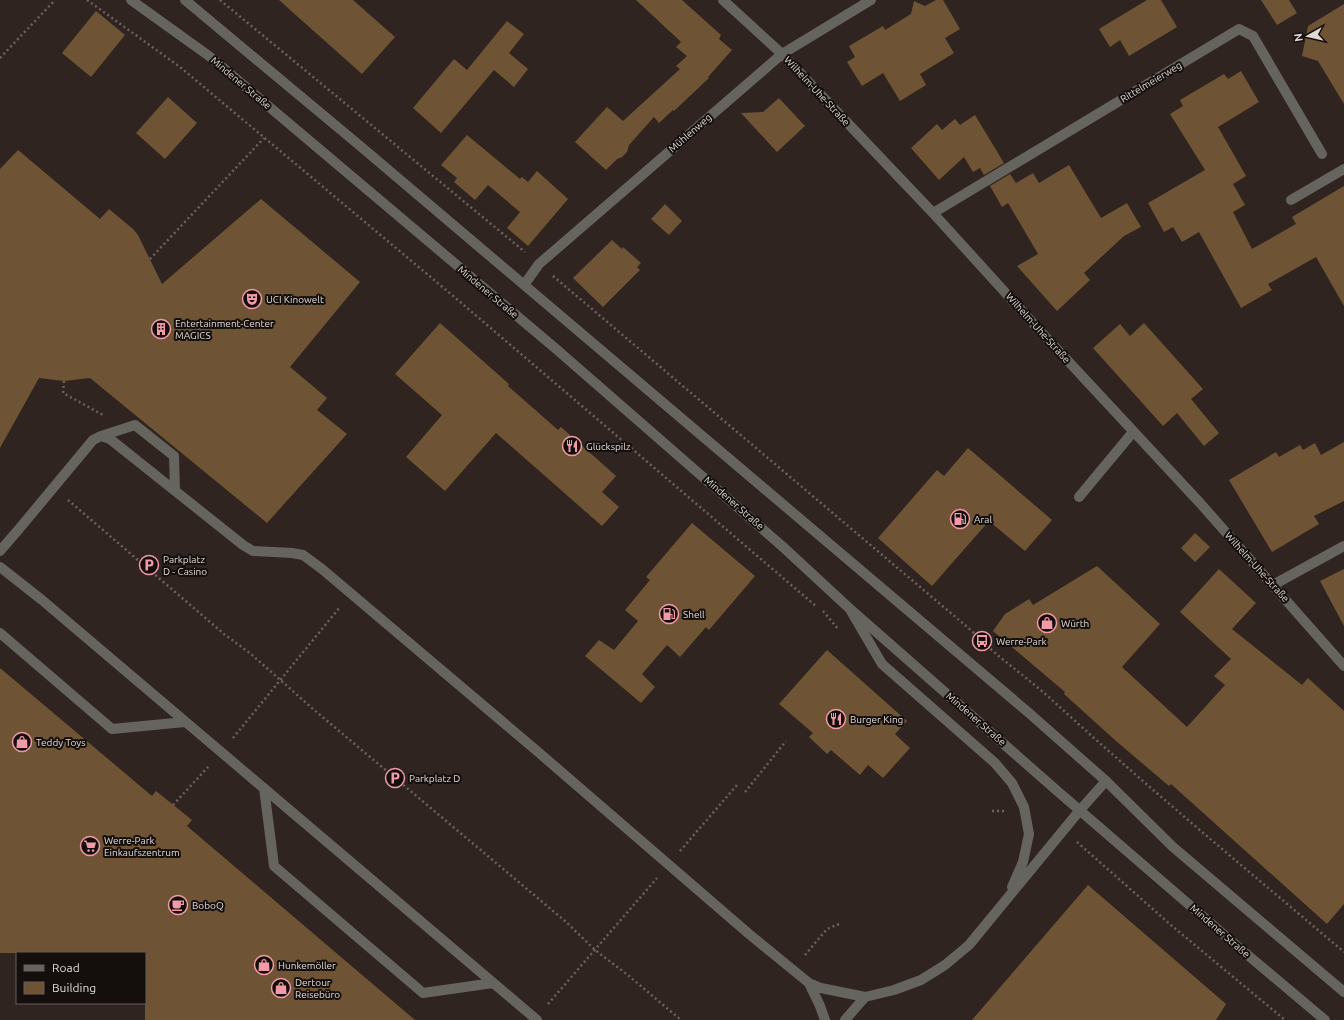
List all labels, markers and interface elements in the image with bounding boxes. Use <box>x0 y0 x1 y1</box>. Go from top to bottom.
north arrow <box>1288 16 1328 56</box>
text: N <box>1292 32 1305 42</box>
street label: Wilhelm-Uhe-Straße <box>782 54 852 128</box>
street label: Mindener Straße <box>209 55 273 111</box>
street label: Rittelmeierweg <box>1118 59 1184 105</box>
street label: Mühlenweg <box>666 111 714 155</box>
street label: Mindener Straße <box>456 264 520 320</box>
theatre icon: UCI Kinowelt <box>241 288 263 310</box>
street label: Wilhelm-Uhe-Straße <box>1004 291 1072 365</box>
place label: UCI Kinowelt <box>266 294 324 305</box>
building icon: Entertainment-Center MAGICS <box>150 318 172 340</box>
place label: Entertainment-Center MAGICS <box>175 318 274 341</box>
restaurant icon: Glückspilz <box>561 435 583 457</box>
place label: Glückspilz <box>586 441 631 452</box>
street label: Mindener Straße <box>702 474 766 532</box>
fuel station icon: Aral <box>949 508 971 530</box>
place label: Aral <box>974 514 992 525</box>
street label: Wilhelm-Uhe-Straße <box>1223 530 1291 604</box>
parking icon: Parkplatz D - Casino <box>138 554 160 576</box>
place label: Parkplatz D - Casino <box>163 554 207 577</box>
fuel station icon: Shell <box>658 603 680 625</box>
place label: Shell <box>683 609 705 620</box>
shop icon: Würth <box>1036 612 1058 634</box>
place label: Würth <box>1061 618 1089 629</box>
bus stop icon: Werre-Park <box>971 630 993 652</box>
place label: Werre-Park <box>996 636 1046 647</box>
street label: Mindener Straße <box>944 690 1008 748</box>
restaurant icon: Burger King <box>825 708 847 730</box>
place label: Burger King <box>850 714 903 725</box>
shop icon: Teddy Toys <box>11 731 33 753</box>
place label: Teddy Toys <box>36 737 85 748</box>
parking icon: Parkplatz D <box>384 767 406 789</box>
place label: Parkplatz D <box>409 773 460 784</box>
supermarket icon: Werre-Park Einkaufszentrum <box>79 835 101 857</box>
place label: Werre-Park Einkaufszentrum <box>104 835 180 858</box>
cafe icon: BoboQ <box>167 894 189 916</box>
place label: BoboQ <box>192 900 224 911</box>
street label: Mindener Straße <box>1188 902 1252 960</box>
legend <box>16 952 146 1004</box>
shop icon: Hunkemöller <box>253 954 275 976</box>
place label: Hunkemöller <box>278 960 336 971</box>
text: Road <box>52 961 80 974</box>
shop icon: Dertour Reisebüro <box>270 977 292 999</box>
place label: Dertour Reisebüro <box>295 977 340 1000</box>
text: Building <box>52 981 96 994</box>

